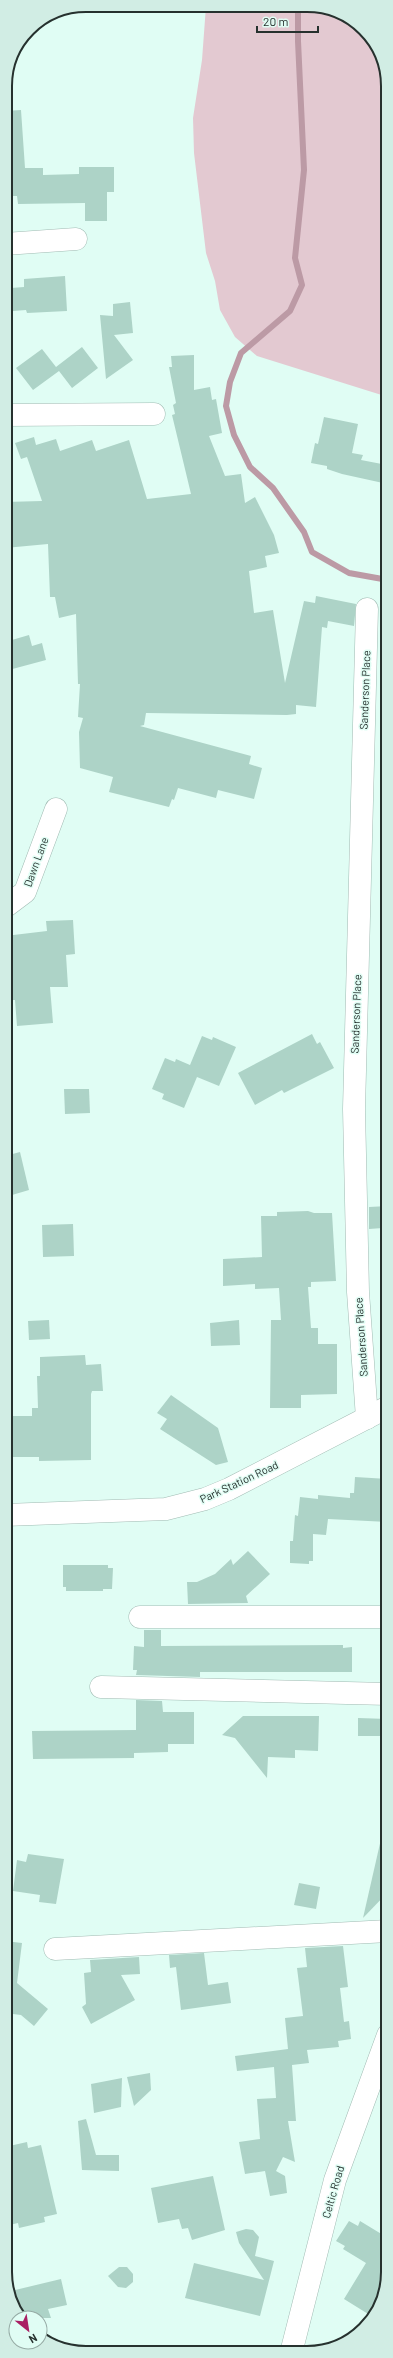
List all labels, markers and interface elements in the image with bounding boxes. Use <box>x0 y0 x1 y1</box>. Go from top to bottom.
scale bar <box>257 8 318 34</box>
text: 20 m <box>263 14 289 28</box>
street label: Sanderson Place <box>357 650 372 730</box>
street label: Dawn Lane <box>21 835 51 888</box>
street label: Sanderson Place <box>348 974 363 1054</box>
street label: Sanderson Place <box>351 1297 370 1377</box>
street label: Park Station Road <box>197 1458 280 1505</box>
street label: Celtic Road <box>319 2164 346 2220</box>
north arrow <box>8 2310 48 2350</box>
text: N <box>27 2332 40 2347</box>

